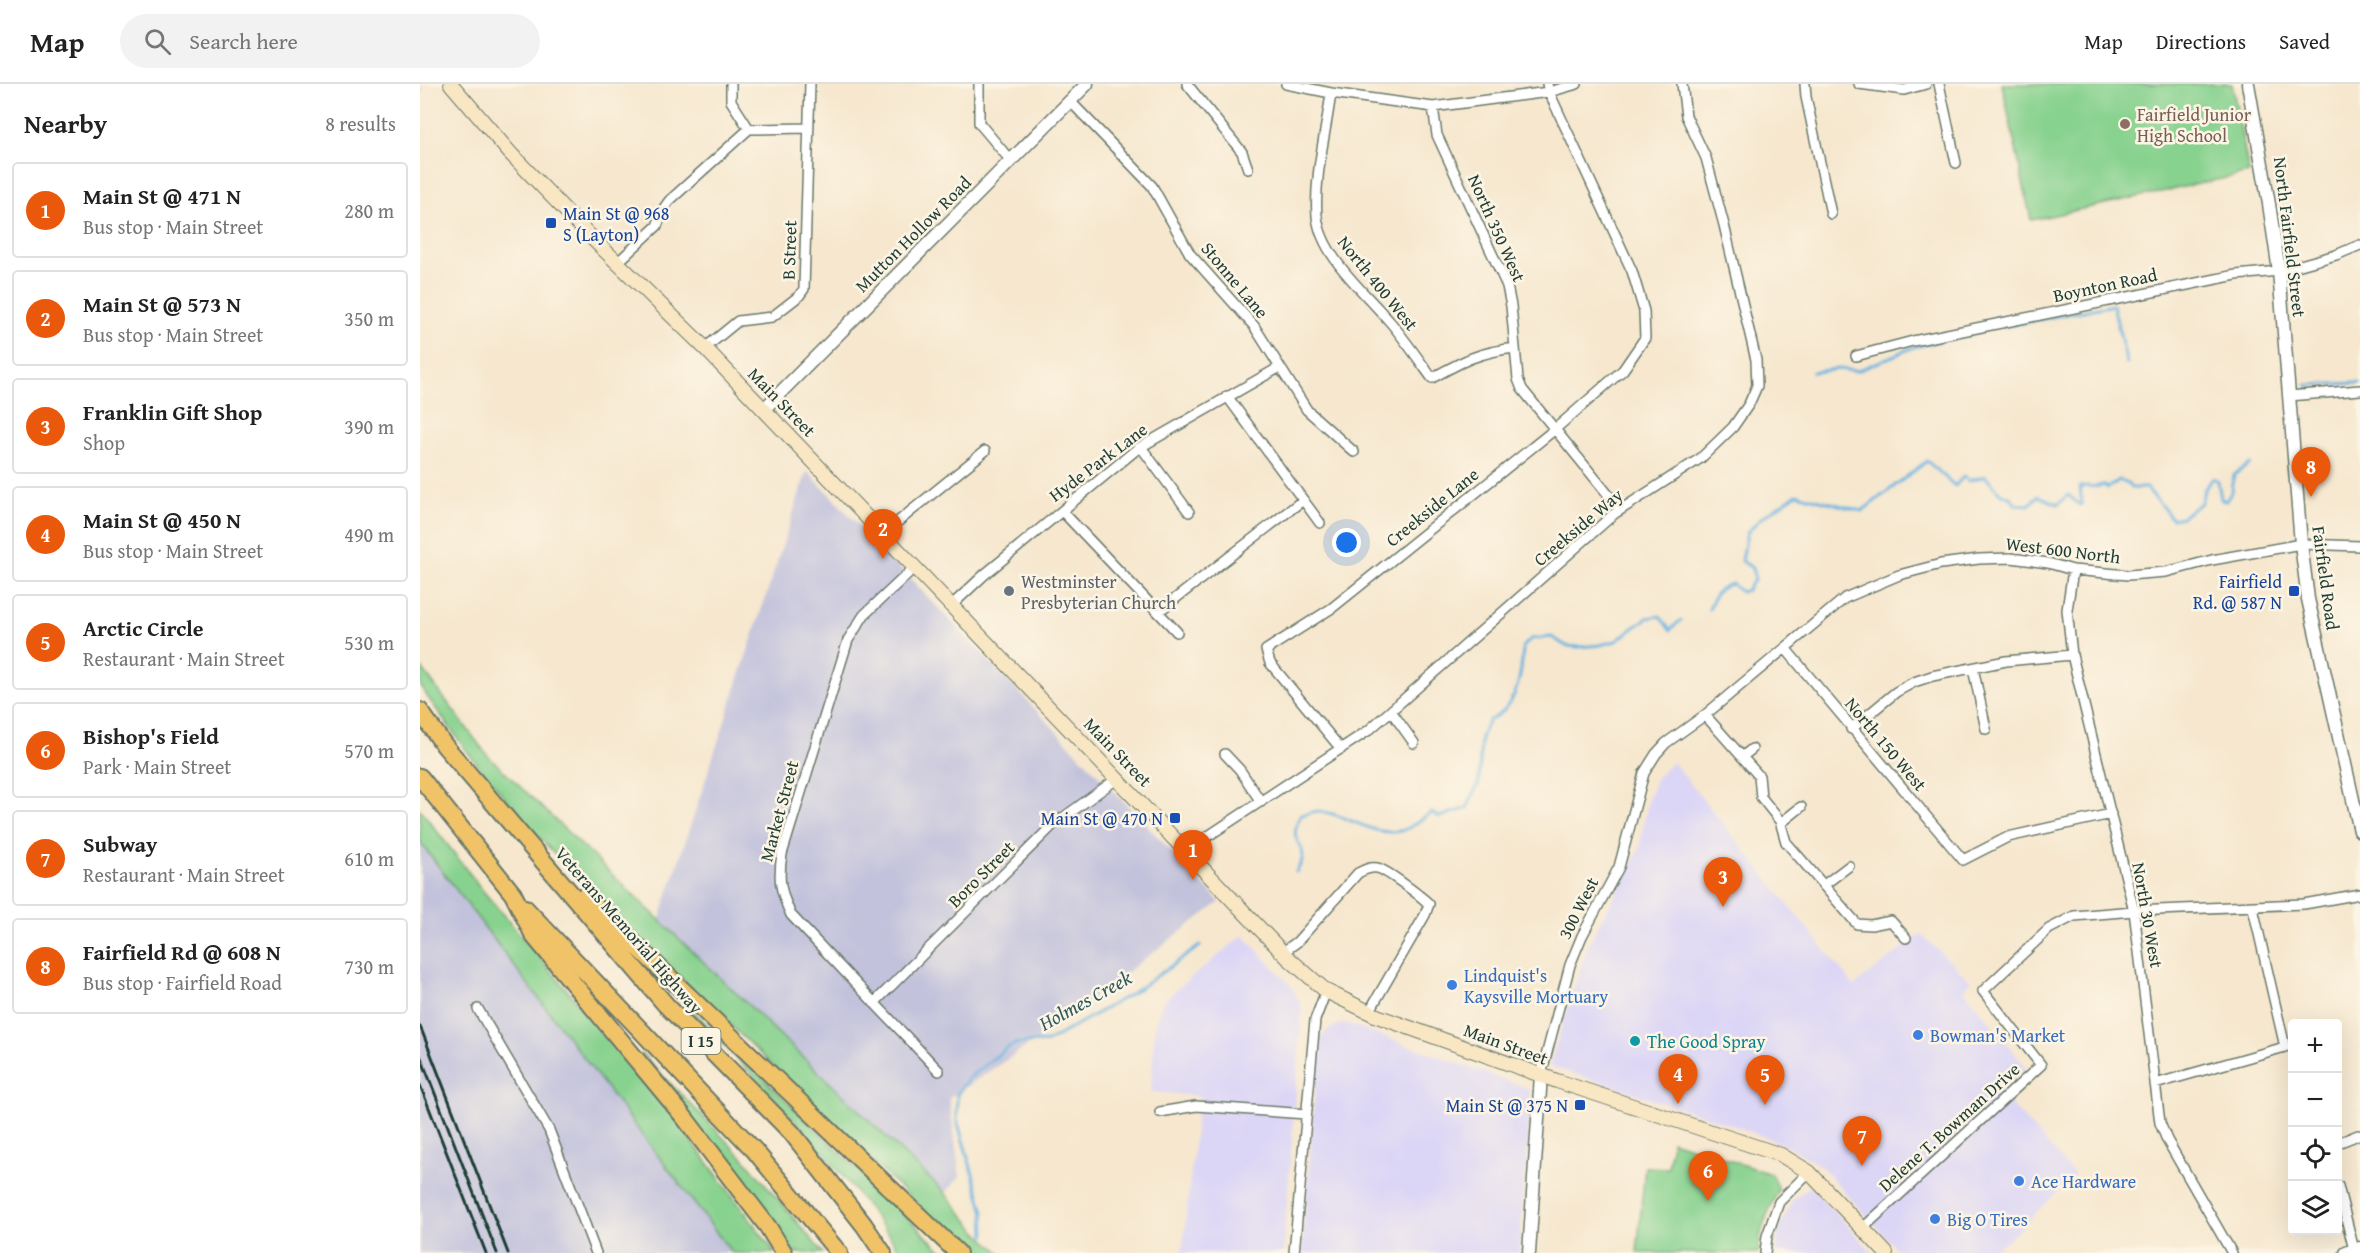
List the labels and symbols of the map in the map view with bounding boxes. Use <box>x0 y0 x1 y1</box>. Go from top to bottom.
place label: Fairfield Junior High School <box>2137 101 2252 149</box>
marker: Fairfield Junior High School <box>2118 117 2132 131</box>
street label: North Fairfield Street <box>2267 155 2313 319</box>
street label: Mutton Hollow Road <box>849 169 978 298</box>
street label: North 350 West <box>1461 170 1533 287</box>
place label: Main St @ 968 S (Layton) <box>563 200 669 248</box>
marker: Main St @ 968 S (Layton) <box>544 216 558 230</box>
street label: B Street <box>774 219 804 280</box>
street label: North 400 West <box>1331 230 1425 337</box>
street label: Stonne Lane <box>1195 236 1275 324</box>
street label: Boynton Road <box>2050 261 2160 309</box>
street label: Main Street <box>742 361 823 443</box>
street label: Hyde Park Lane <box>1043 416 1153 508</box>
pin: 8 <box>2292 448 2330 497</box>
street label: Creekside Lane <box>1380 461 1484 553</box>
street label: Creekside Way <box>1527 482 1629 572</box>
pin: 2 <box>864 510 902 559</box>
street label: Fairfield Road <box>2305 524 2347 632</box>
your location <box>1332 528 1361 557</box>
street label: West 600 North <box>2004 530 2122 570</box>
place label: Westminster Presbyterian Church <box>1021 568 1176 616</box>
place label: Fairfield Rd. @ 587 N <box>2193 568 2282 616</box>
marker: Westminster Presbyterian Church <box>1002 584 1016 598</box>
marker: Fairfield Rd. @ 587 N <box>2287 584 2301 598</box>
street label: North 150 West <box>1839 691 1934 797</box>
street label: Main Street <box>1078 711 1159 793</box>
street label: Market Street <box>753 757 806 865</box>
place label: Main St @ 470 N <box>1041 805 1163 832</box>
marker: Main St @ 470 N <box>1168 811 1182 825</box>
pin: 1 <box>1174 830 1212 880</box>
street label: Boro Street <box>941 834 1021 914</box>
street label: Veterans Memorial Highway <box>549 840 709 1020</box>
pin: 3 <box>1704 858 1742 907</box>
street label: North 30 West <box>2125 860 2171 970</box>
street label: 300 West <box>1551 872 1605 944</box>
water label: Holmes Creek <box>1033 962 1137 1038</box>
place label: Lindquist's Kaysville Mortuary <box>1464 962 1608 1010</box>
marker: Lindquist's Kaysville Mortuary <box>1445 978 1459 992</box>
street label: Main Street <box>1460 1016 1553 1072</box>
place label: Bowman's Market <box>1930 1022 2066 1049</box>
road number: I 15 <box>682 1028 720 1054</box>
place label: The Good Spray <box>1647 1028 1765 1055</box>
marker: Bowman's Market <box>1911 1028 1925 1042</box>
marker: The Good Spray <box>1628 1034 1642 1048</box>
pin: 4 <box>1658 1054 1698 1104</box>
pin: 5 <box>1746 1056 1784 1105</box>
street label: Delene T. Bowman Drive <box>1872 1056 2026 1198</box>
place label: Main St @ 375 N <box>1446 1092 1568 1119</box>
marker: Main St @ 375 N <box>1573 1098 1587 1112</box>
pin: 7 <box>1842 1116 1882 1166</box>
pin: 6 <box>1688 1152 1728 1201</box>
place label: Ace Hardware <box>2031 1168 2136 1195</box>
marker: Ace Hardware <box>2012 1174 2026 1188</box>
place label: Big O Tires <box>1947 1206 2028 1233</box>
marker: Big O Tires <box>1928 1212 1942 1226</box>

